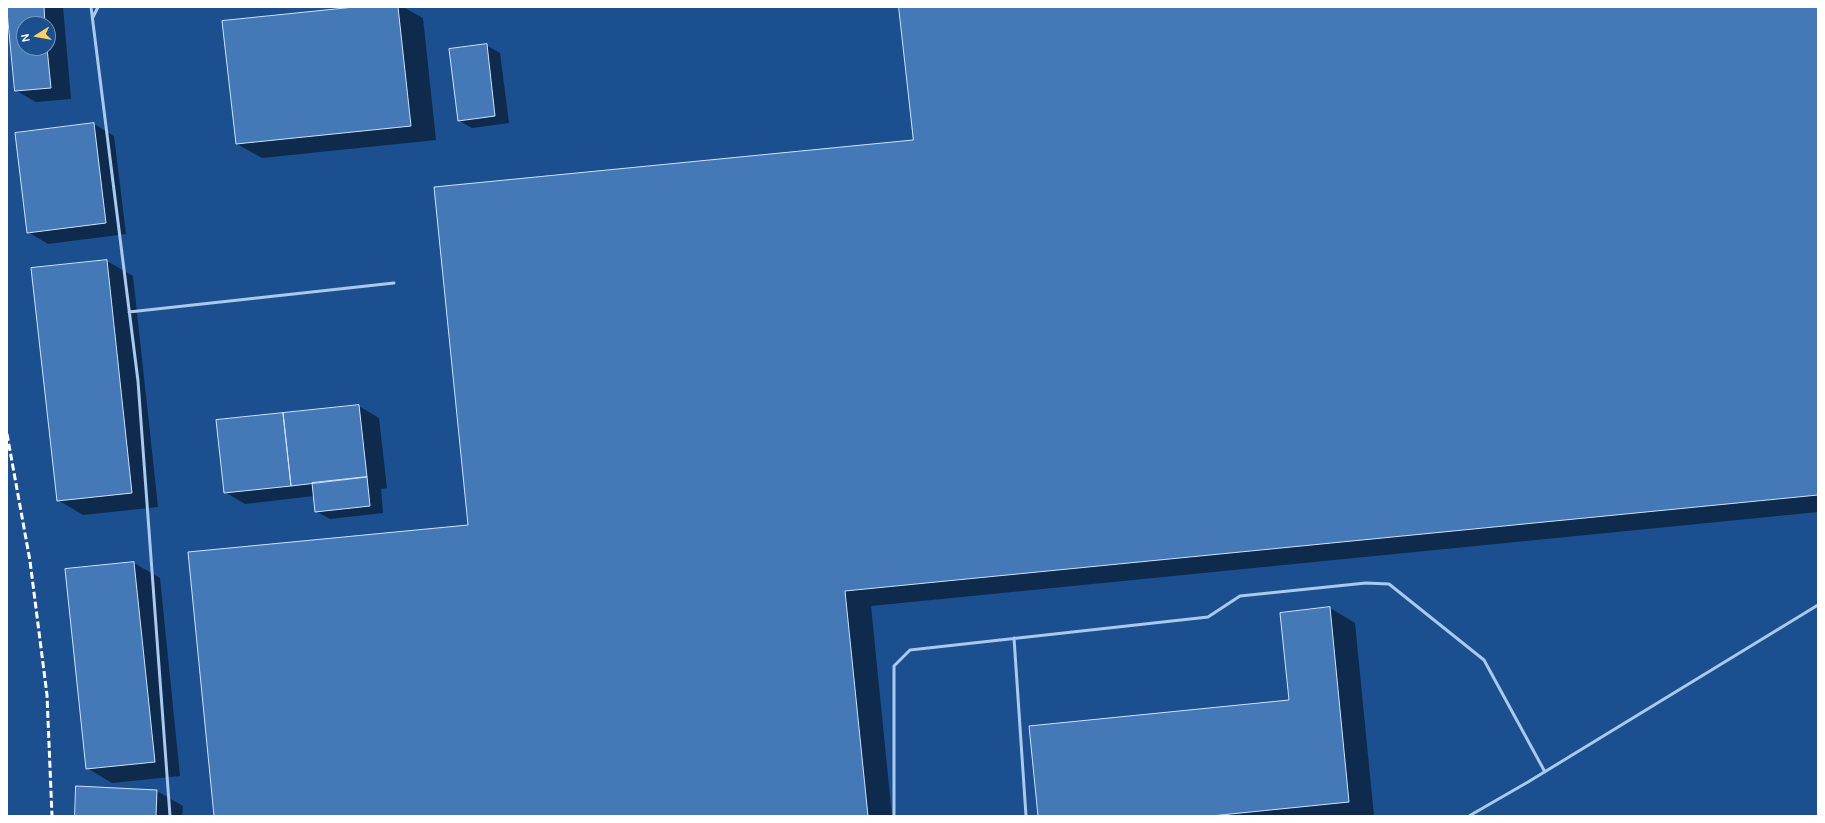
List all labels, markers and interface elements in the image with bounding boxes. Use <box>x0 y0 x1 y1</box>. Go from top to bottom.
north arrow <box>16 16 56 56</box>
text: N <box>19 33 32 43</box>

